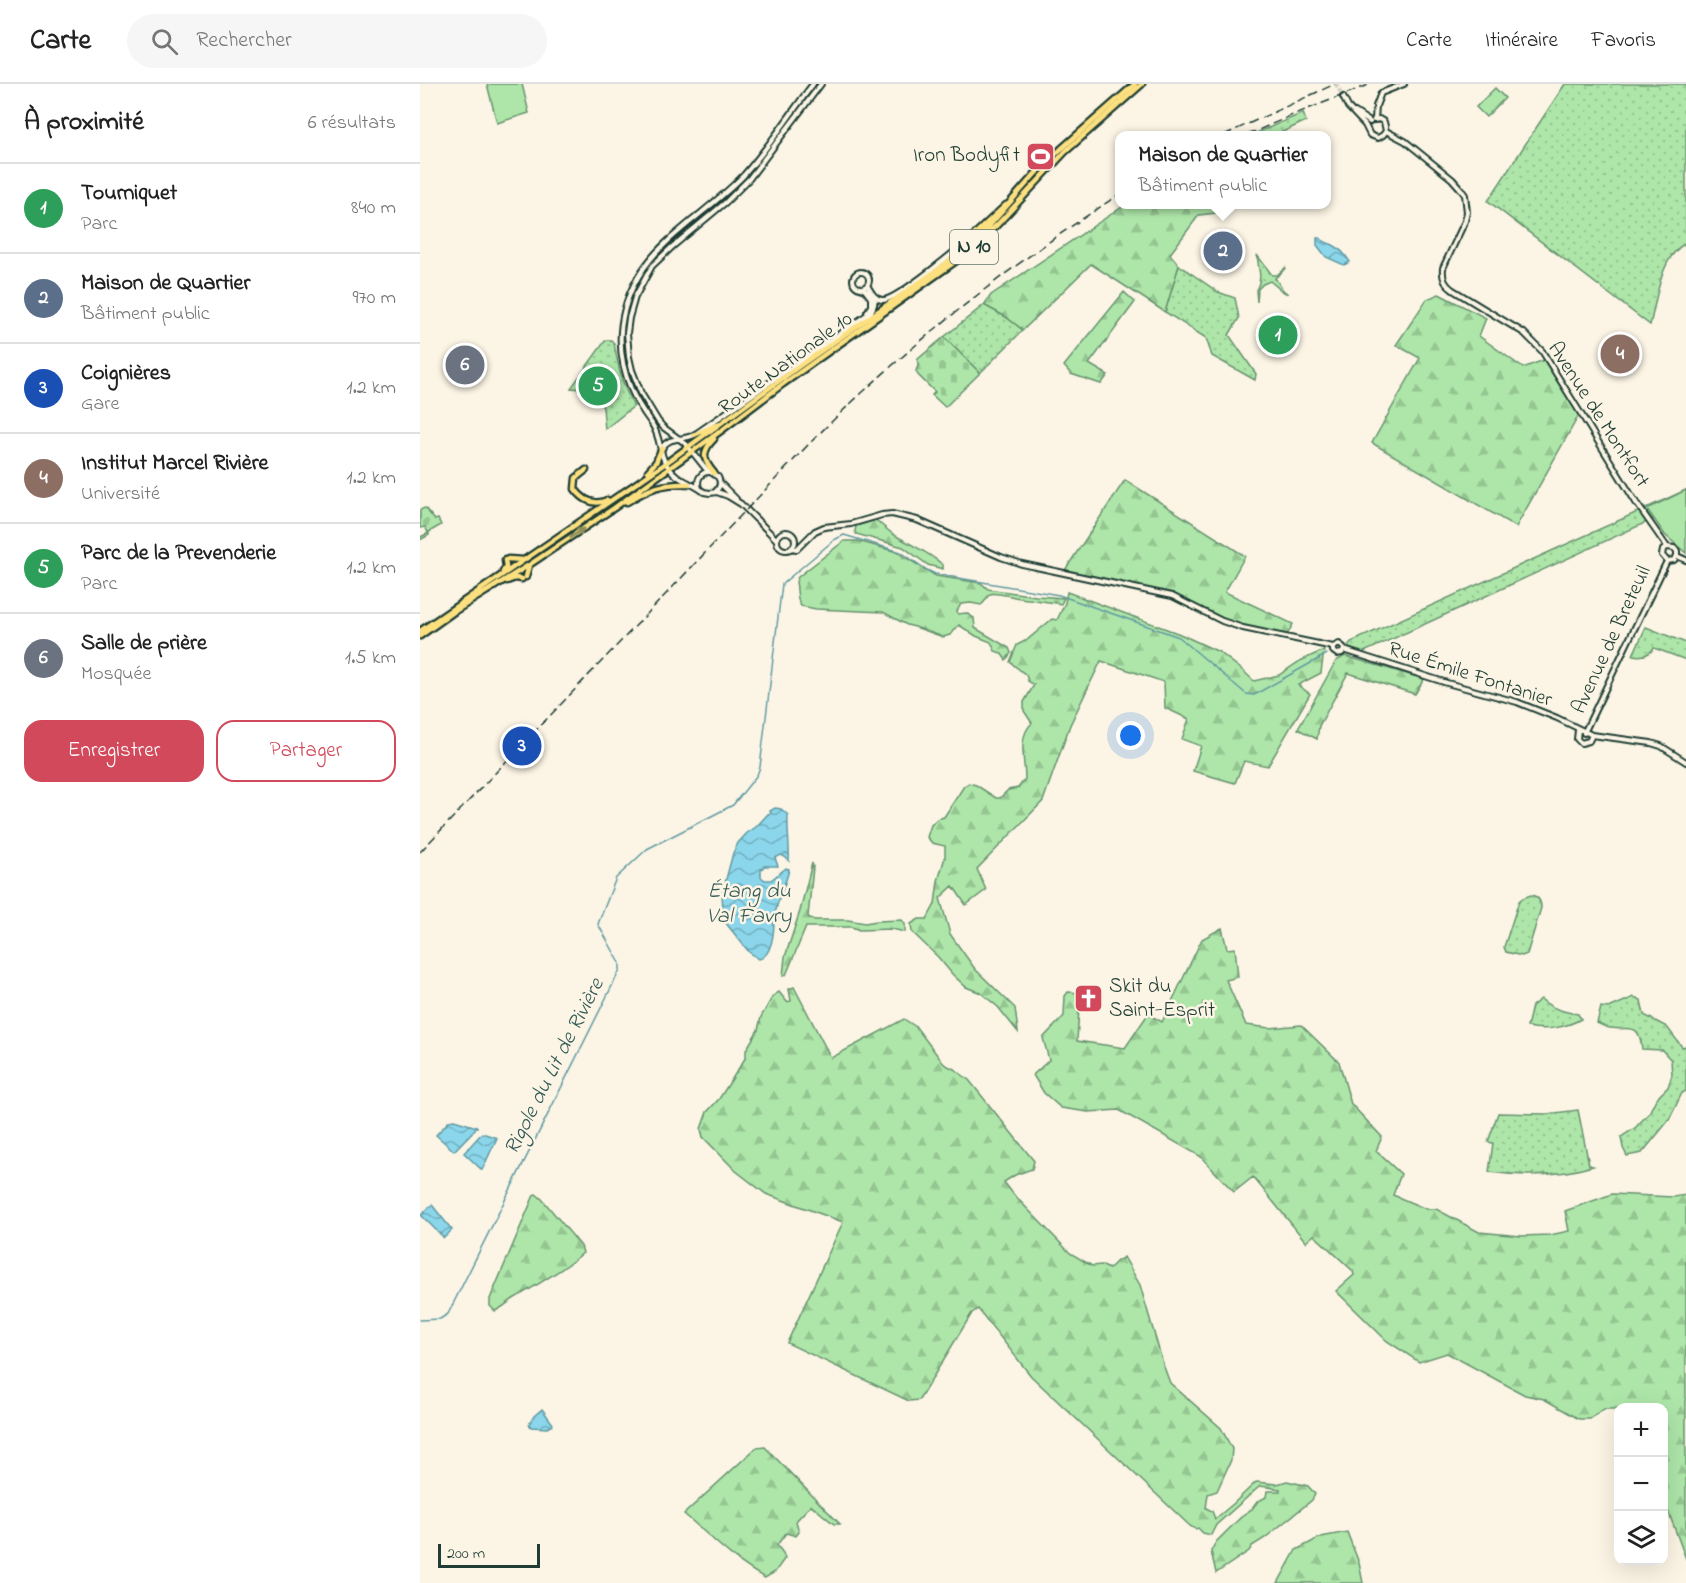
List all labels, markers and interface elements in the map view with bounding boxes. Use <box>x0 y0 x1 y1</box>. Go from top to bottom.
search box <box>127 14 547 68</box>
text: Carte <box>30 21 91 62</box>
icon: search <box>148 25 181 58</box>
text: Rechercher <box>196 25 292 57</box>
text: Carte <box>1406 26 1452 56</box>
text: Itinéraire <box>1485 26 1558 56</box>
text: Favoris <box>1591 26 1656 56</box>
text: À proximité <box>24 104 144 142</box>
text: 6 résultats <box>308 109 396 138</box>
popup <box>1115 131 1331 209</box>
sports icon: Iron Bodyfit <box>1025 140 1057 172</box>
text: Maison de Quartier <box>1138 140 1308 172</box>
place label: Iron Bodyfit <box>913 141 1020 173</box>
text: Bâtiment public <box>1138 172 1267 201</box>
text: Tourniquet <box>81 178 177 210</box>
text: 1 <box>40 194 47 223</box>
text: 840 m <box>351 194 396 223</box>
text: Parc <box>81 210 117 239</box>
pin: 2 <box>1204 228 1242 274</box>
road number: N 10 <box>950 230 998 264</box>
text: Maison de Quartier <box>81 268 250 300</box>
text: 2 <box>39 284 48 313</box>
text: 970 m <box>353 284 396 313</box>
text: Bâtiment public <box>81 300 210 329</box>
street label: Route Nationale 10 <box>713 305 859 423</box>
pin: 1 <box>1258 312 1298 358</box>
pin: 4 <box>1600 332 1640 376</box>
street label: Avenue de Montfort <box>1540 336 1656 494</box>
pin: 6 <box>446 342 484 388</box>
text: Coignières <box>81 358 171 390</box>
pin: 5 <box>578 364 618 408</box>
text: 3 <box>39 374 48 403</box>
text: 1.2 km <box>346 374 396 403</box>
text: Gare <box>81 390 120 419</box>
text: Institut Marcel Rivière <box>81 448 268 480</box>
text: 4 <box>39 464 48 493</box>
text: 1.2 km <box>346 464 396 493</box>
text: Université <box>81 480 160 509</box>
one-way arrow <box>569 527 585 538</box>
text: Parc de la Prevenderie <box>81 538 276 570</box>
text: 5 <box>38 554 49 583</box>
text: 1.2 km <box>346 554 396 583</box>
street label: Avenue de Breteuil <box>1565 561 1659 719</box>
text: Parc <box>81 570 117 599</box>
text: Salle de prière <box>81 628 207 660</box>
street label: Rue Émile Fontanier <box>1384 634 1556 716</box>
text: 6 <box>39 644 48 673</box>
text: 1.5 km <box>345 644 396 673</box>
text: Mosquée <box>81 660 151 689</box>
button: Enregistrer <box>24 720 204 782</box>
button: Partager <box>216 720 396 782</box>
your location <box>1116 721 1145 750</box>
pin: 3 <box>502 724 542 768</box>
water label: Étang du Val Favry <box>706 876 792 933</box>
water label: Rigole du Lit de Rivière <box>497 972 614 1161</box>
place label: Skit du Saint-Esprit <box>1109 972 1215 1026</box>
church icon: Skit du Saint-Esprit <box>1072 983 1104 1015</box>
map controls <box>1614 1403 1668 1565</box>
button: + <box>1614 1403 1668 1457</box>
button: − <box>1614 1457 1668 1511</box>
button: layers <box>1614 1511 1668 1565</box>
scale bar <box>438 1541 540 1568</box>
text: 200 m <box>447 1542 485 1566</box>

